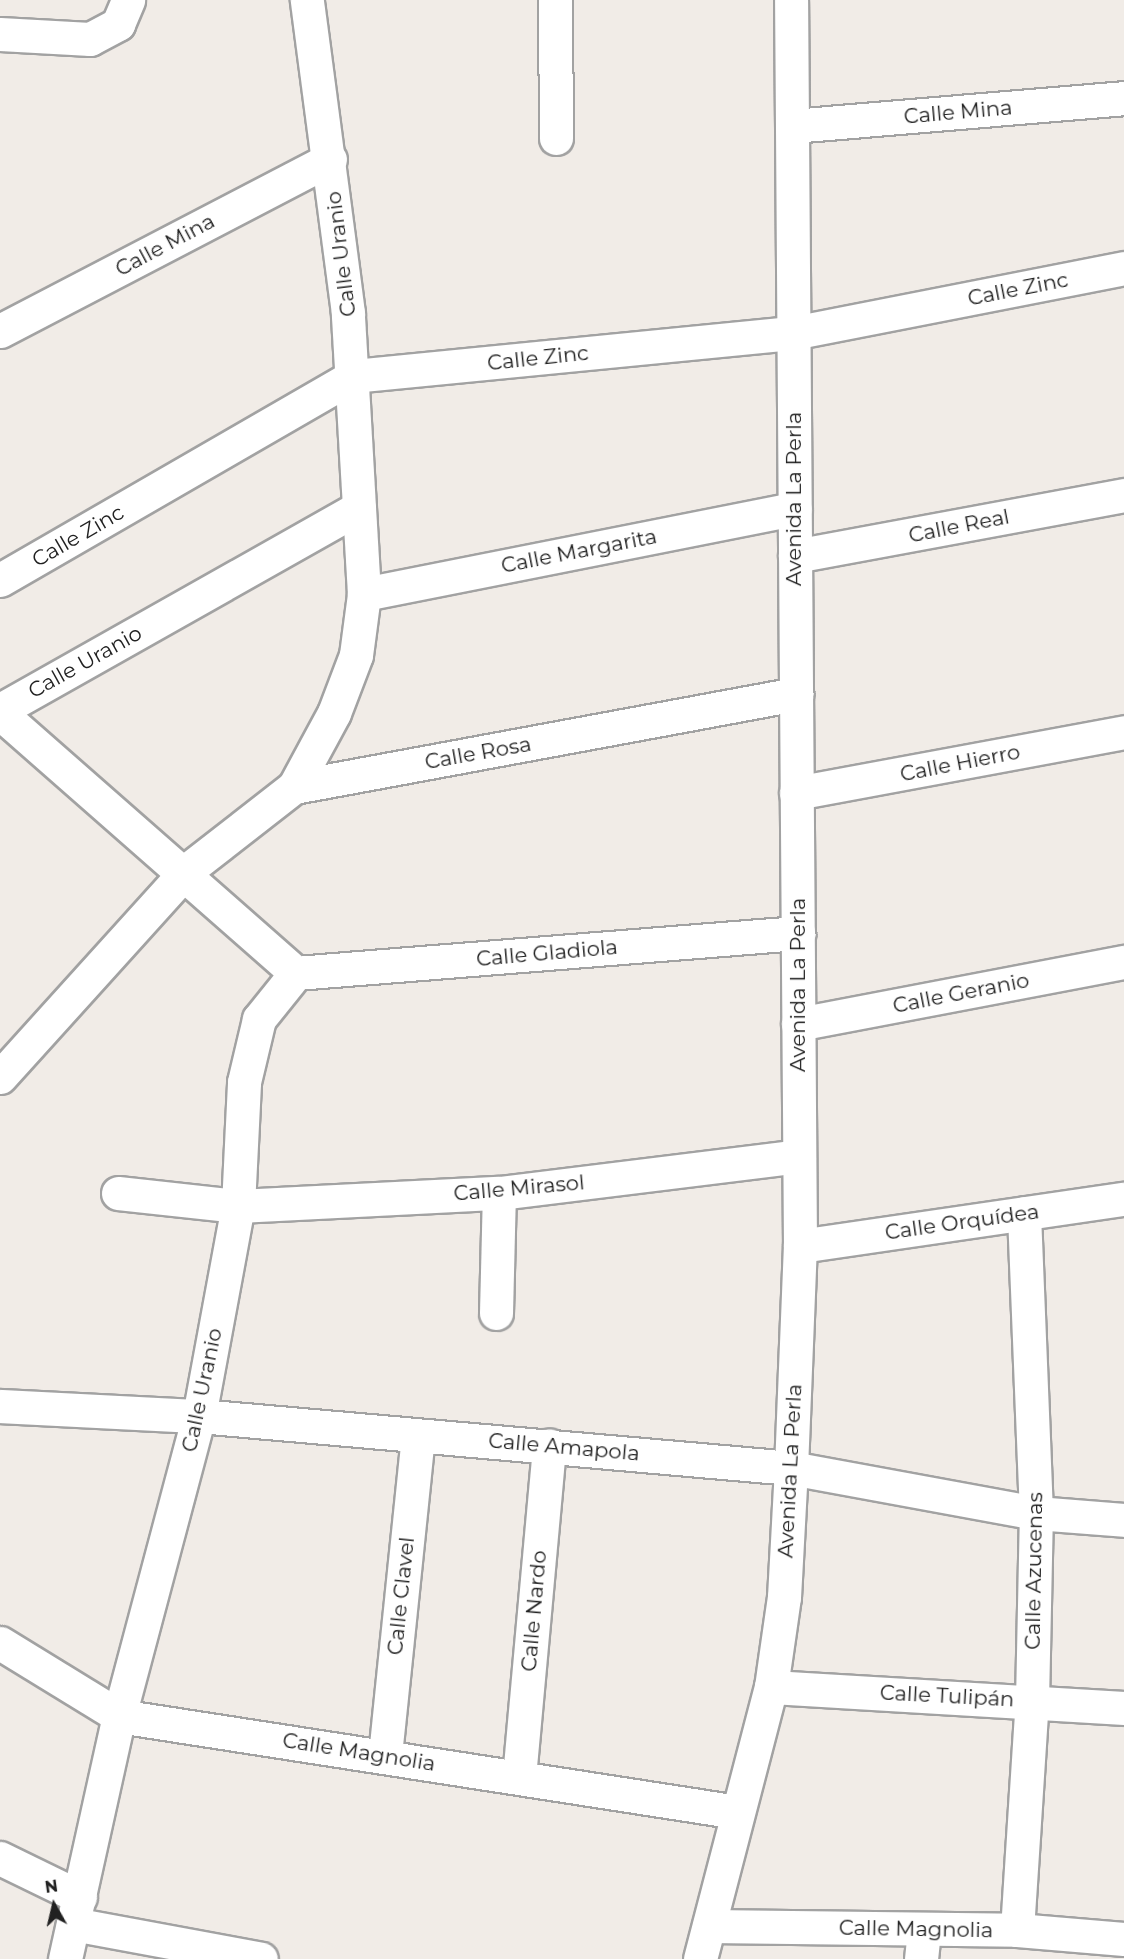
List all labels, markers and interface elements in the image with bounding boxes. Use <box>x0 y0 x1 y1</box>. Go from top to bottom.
street label: Calle Mina <box>903 95 1013 129</box>
street label: Calle Uranio <box>321 190 361 318</box>
street label: Calle Mina <box>111 208 219 282</box>
street label: Calle Zinc <box>966 267 1070 311</box>
street label: Calle Zinc <box>486 340 590 376</box>
street label: Avenida La Perla <box>781 412 807 586</box>
street label: Calle Zinc <box>28 500 128 572</box>
street label: Calle Real <box>906 504 1012 548</box>
street label: Calle Margarita <box>499 524 659 578</box>
street label: Calle Uranio <box>24 620 146 704</box>
street label: Calle Rosa <box>423 731 533 775</box>
street label: Calle Hierro <box>898 739 1022 787</box>
street label: Avenida La Perla <box>785 898 811 1072</box>
street label: Calle Gladiola <box>475 934 619 972</box>
street label: Calle Geranio <box>891 967 1031 1019</box>
street label: Calle Mirasol <box>452 1170 586 1206</box>
street label: Calle Orquídea <box>883 1199 1041 1245</box>
street label: Calle Uranio <box>177 1326 227 1454</box>
street label: Avenida La Perla <box>773 1383 807 1559</box>
street label: Calle Amapola <box>487 1428 641 1466</box>
street label: Calle Azucenas <box>1020 1492 1048 1650</box>
street label: Calle Clavel <box>382 1536 420 1656</box>
street label: Calle Nardo <box>516 1549 552 1673</box>
street label: Calle Tulipán <box>879 1680 1015 1712</box>
street label: Calle Magnolia <box>281 1727 437 1777</box>
north arrow <box>24 1875 84 1935</box>
text: N <box>44 1876 59 1897</box>
street label: Calle Magnolia <box>839 1915 993 1943</box>

